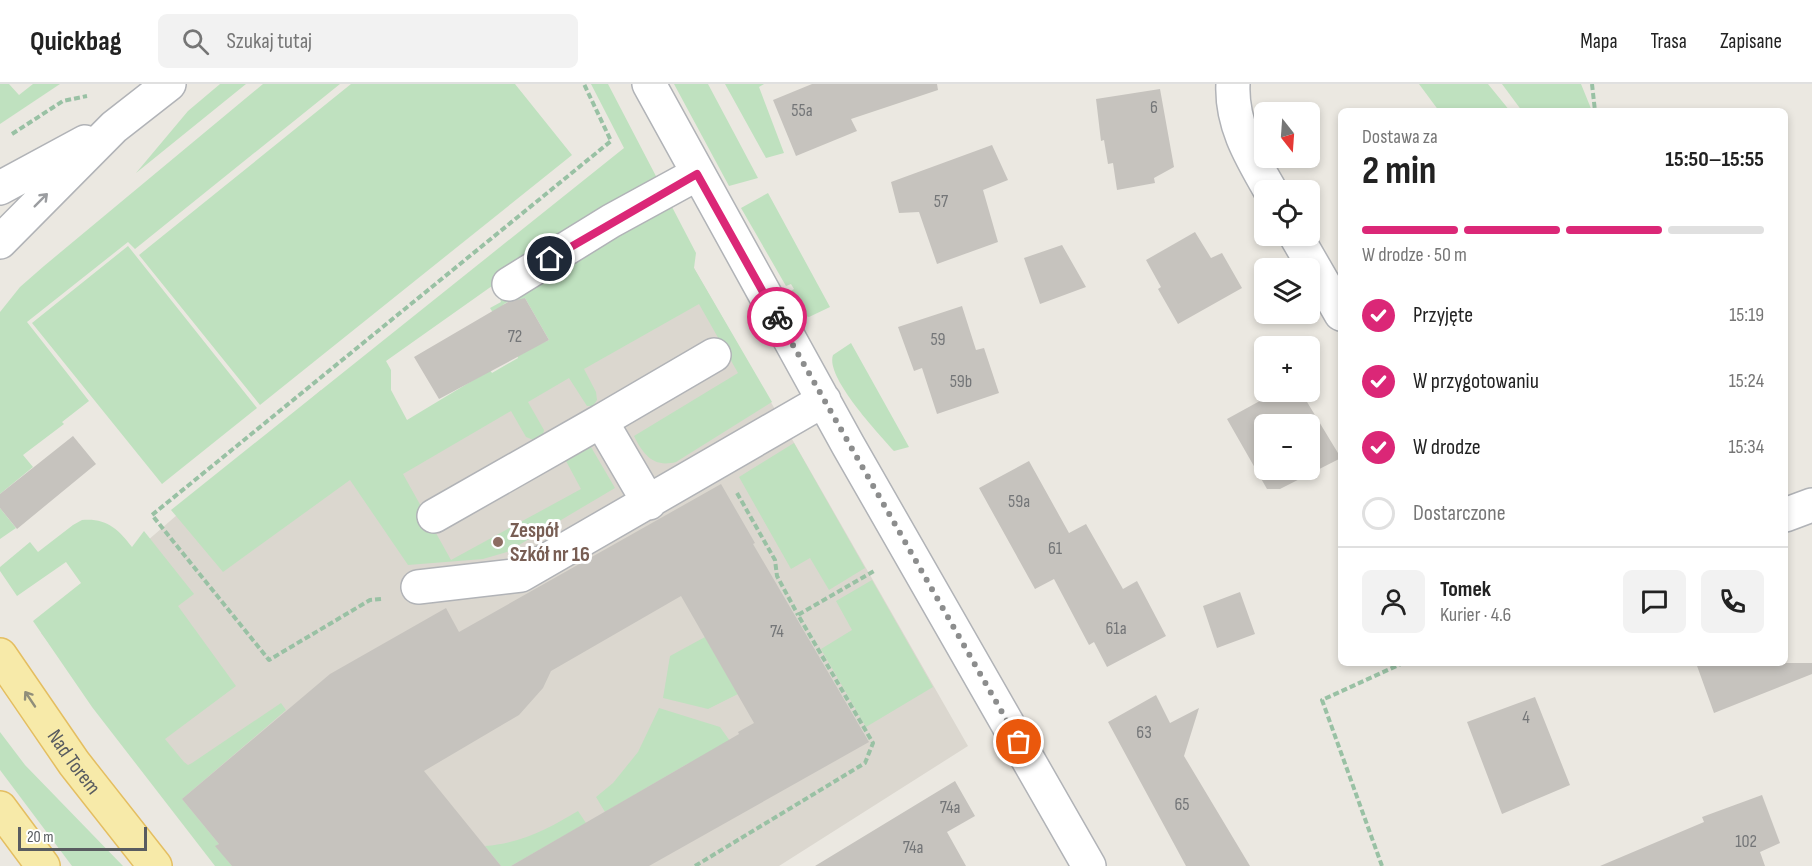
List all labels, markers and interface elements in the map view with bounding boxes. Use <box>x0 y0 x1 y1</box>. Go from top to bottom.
search box <box>158 14 578 68</box>
text: Quickbag <box>30 25 122 58</box>
icon: search <box>179 25 212 58</box>
text: Szukaj tutaj <box>227 28 312 55</box>
text: Mapa <box>1580 29 1618 54</box>
text: Trasa <box>1651 29 1687 54</box>
text: Zapisane <box>1720 29 1782 54</box>
house number: 6 <box>1150 97 1158 118</box>
house number: 55a <box>791 100 813 121</box>
north arrow <box>1254 102 1320 168</box>
map controls <box>1254 102 1320 480</box>
text: Dostawa za <box>1362 125 1438 149</box>
text: 15:50–15:55 <box>1665 146 1764 173</box>
text: 2 min <box>1362 148 1436 195</box>
button: locate <box>1254 180 1320 246</box>
house number: 57 <box>934 191 949 212</box>
one-way arrow <box>34 193 49 208</box>
pin <box>524 233 575 284</box>
icon: home <box>533 242 566 275</box>
text: W drodze · 50 m <box>1362 243 1467 267</box>
button: layers <box>1254 258 1320 324</box>
courier <box>747 287 807 347</box>
icon: check <box>1362 299 1395 332</box>
icon: bike <box>761 301 794 334</box>
text: Przyjęte <box>1413 302 1473 329</box>
text: 15:19 <box>1729 303 1764 327</box>
house number: 72 <box>508 326 522 347</box>
house number: 59 <box>930 329 946 350</box>
button: + <box>1254 336 1320 402</box>
icon: check <box>1362 365 1395 398</box>
text: W przygotowaniu <box>1413 368 1539 395</box>
text: 15:24 <box>1729 369 1764 393</box>
house number: 59b <box>950 371 972 392</box>
button: − <box>1254 414 1320 480</box>
icon: check <box>1362 431 1395 464</box>
text: W drodze <box>1413 434 1481 461</box>
text: 15:34 <box>1728 435 1764 459</box>
house number: 59a <box>1008 491 1030 512</box>
text: Dostarczone <box>1413 500 1506 527</box>
place label: Zespół Szkół nr 16 <box>510 518 590 567</box>
marker: Zespół Szkół nr 16 <box>491 535 505 549</box>
house number: 61 <box>1048 538 1063 559</box>
button: person <box>1362 570 1425 633</box>
button: chat <box>1623 570 1686 633</box>
button: phone <box>1701 570 1764 633</box>
text: Tomek <box>1440 576 1491 603</box>
text: Kurier · 4.6 <box>1440 603 1511 627</box>
house number: 61a <box>1105 618 1127 639</box>
house number: 74 <box>770 621 784 642</box>
one-way arrow <box>24 692 36 708</box>
house number: 4 <box>1522 707 1530 728</box>
pin <box>993 716 1044 767</box>
house number: 63 <box>1136 722 1152 743</box>
street label: Nad Torem <box>42 725 106 800</box>
icon: bag <box>1002 725 1035 758</box>
house number: 65 <box>1174 794 1190 815</box>
house number: 74a <box>940 797 960 818</box>
scale bar <box>18 824 147 852</box>
text: 20 m <box>27 828 54 847</box>
house number: 102 <box>1735 831 1757 852</box>
house number: 74a <box>903 837 923 858</box>

